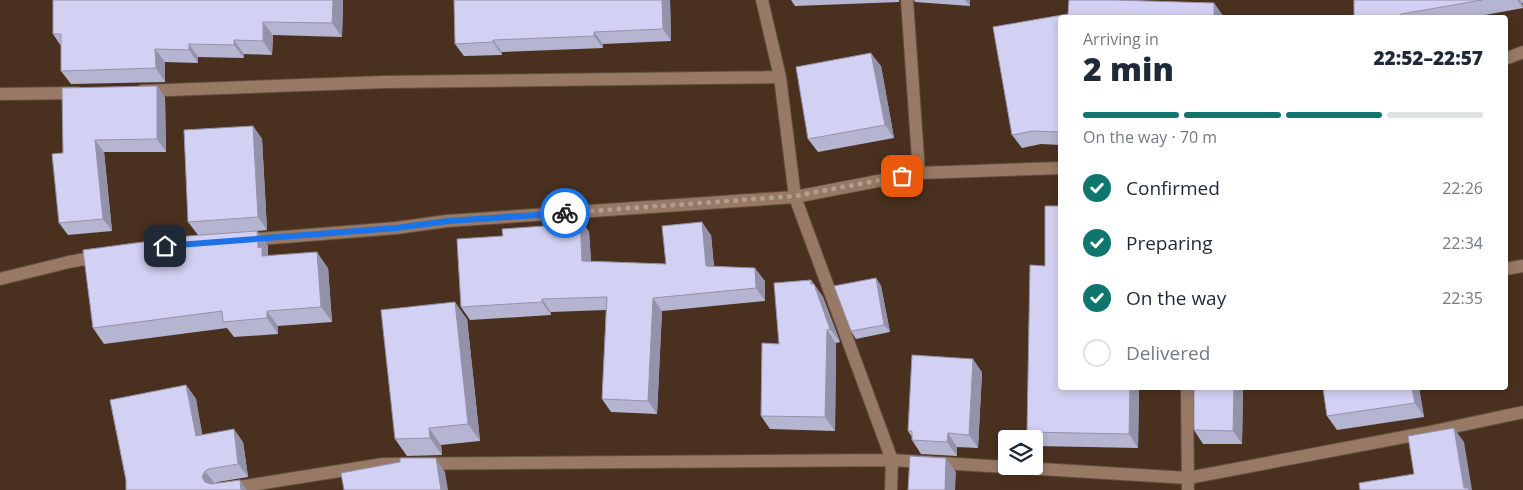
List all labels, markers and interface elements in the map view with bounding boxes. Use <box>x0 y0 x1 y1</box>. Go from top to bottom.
text: Arriving in <box>1083 28 1159 50</box>
text: 22:52–22:57 <box>1373 45 1483 71</box>
text: 2 min <box>1083 47 1174 90</box>
text: On the way · 70 m <box>1083 126 1217 148</box>
pin <box>881 155 923 197</box>
icon: bag <box>888 162 916 190</box>
icon: check <box>1083 174 1111 202</box>
text: Confirmed <box>1126 175 1220 201</box>
text: 22:26 <box>1442 177 1483 199</box>
courier <box>540 188 590 238</box>
icon: bike <box>551 199 579 227</box>
pin <box>144 225 186 267</box>
icon: check <box>1083 229 1111 257</box>
text: Preparing <box>1126 230 1213 256</box>
icon: home <box>151 232 179 260</box>
text: 22:34 <box>1442 232 1483 254</box>
icon: check <box>1083 284 1111 312</box>
text: On the way <box>1126 285 1226 311</box>
text: 22:35 <box>1442 287 1483 309</box>
text: Delivered <box>1126 340 1210 366</box>
map controls <box>998 430 1043 475</box>
button: layers <box>998 430 1043 475</box>

